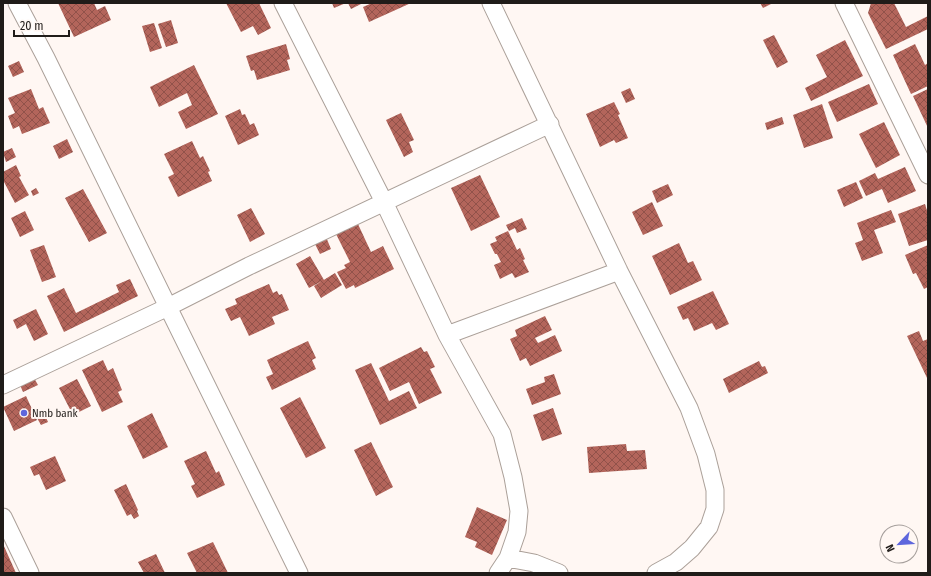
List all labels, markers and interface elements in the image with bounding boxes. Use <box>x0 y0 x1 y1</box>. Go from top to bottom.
scale bar <box>14 12 69 38</box>
text: 20 m <box>20 19 44 33</box>
place label: Nmb bank <box>32 407 79 420</box>
marker: Nmb bank <box>19 408 29 418</box>
north arrow <box>879 524 919 564</box>
text: N <box>883 542 898 554</box>

